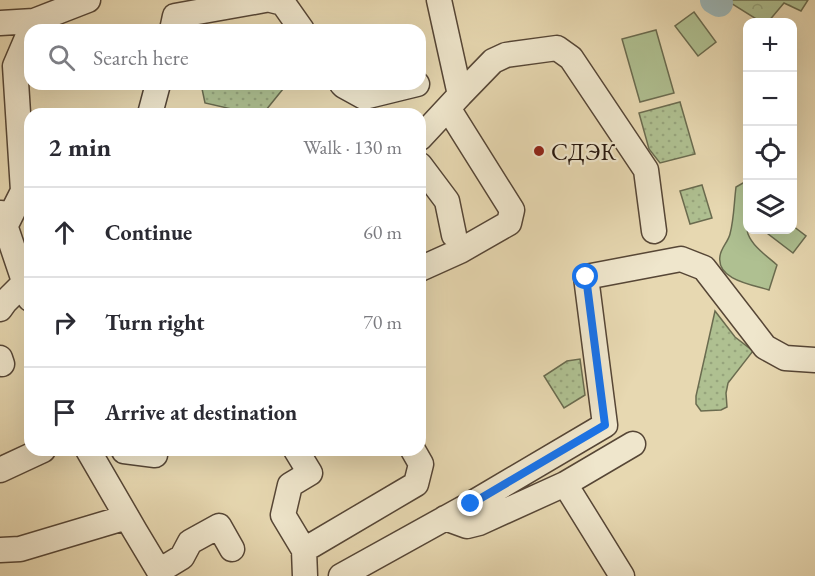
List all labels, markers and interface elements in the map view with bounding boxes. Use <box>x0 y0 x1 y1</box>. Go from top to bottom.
map controls <box>743 18 797 234</box>
button: + <box>743 18 797 72</box>
search box <box>24 24 426 90</box>
icon: search <box>45 41 78 74</box>
text: Search here <box>93 43 188 72</box>
button: − <box>743 72 797 126</box>
button: locate <box>743 126 797 180</box>
text: 2 min <box>48 130 111 164</box>
text: Walk · 130 m <box>303 134 402 160</box>
place label: СДЭК <box>551 136 617 167</box>
marker: СДЭК <box>532 144 546 158</box>
button: layers <box>743 180 797 234</box>
icon: ahead <box>48 216 81 249</box>
text: Continue <box>105 218 192 247</box>
text: 60 m <box>363 219 402 245</box>
route start <box>572 263 598 289</box>
icon: right <box>48 306 81 339</box>
text: Turn right <box>105 308 204 337</box>
text: 70 m <box>363 309 402 335</box>
icon: arrive <box>48 396 81 429</box>
text: Arrive at destination <box>105 398 297 427</box>
route end <box>457 490 483 516</box>

